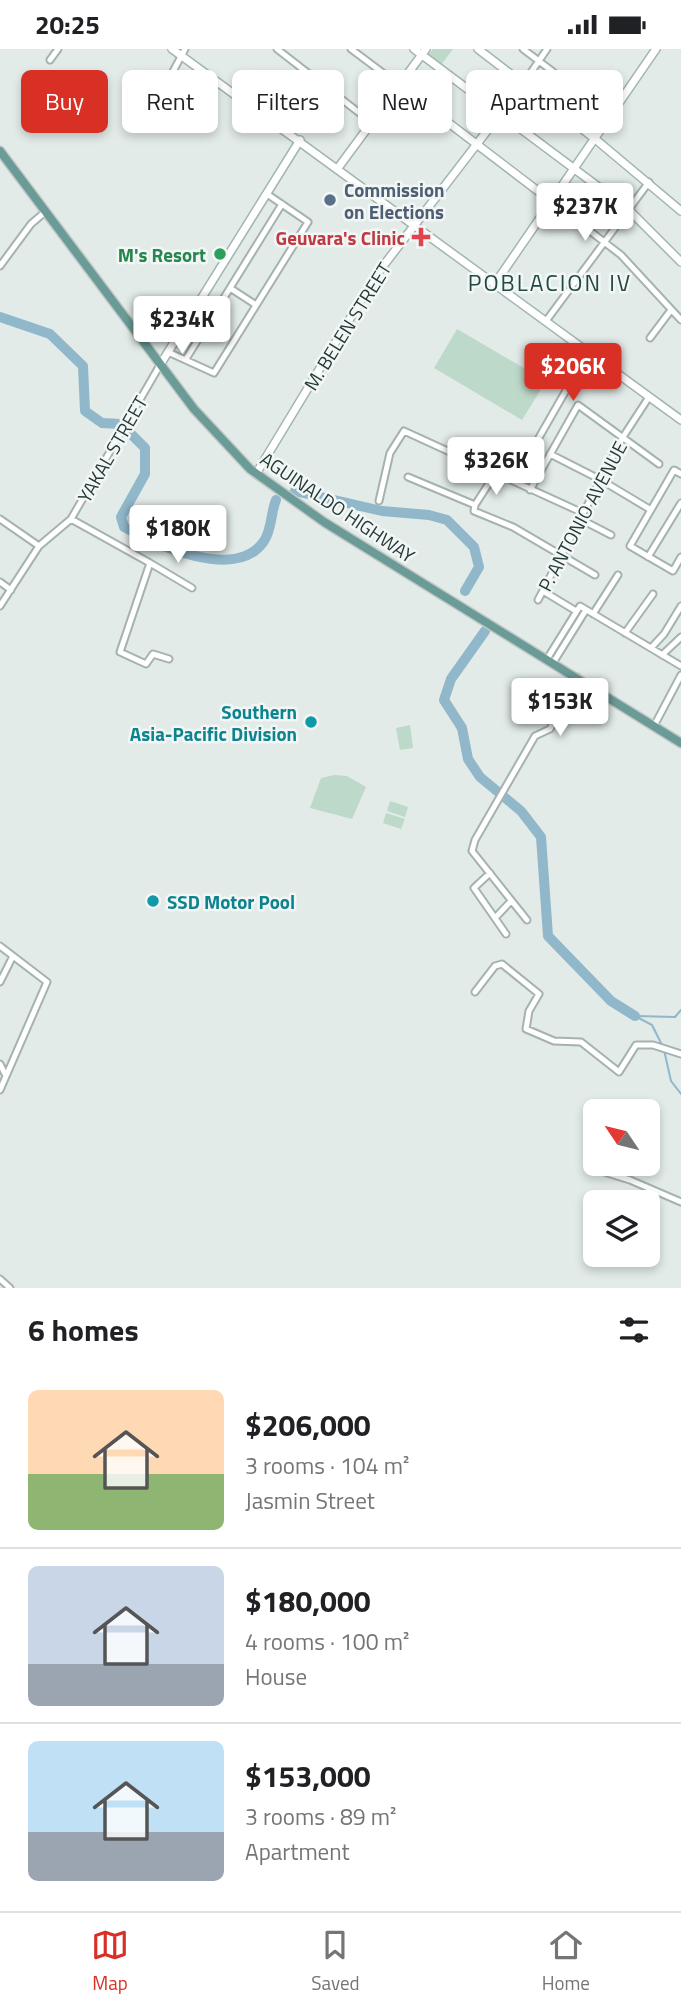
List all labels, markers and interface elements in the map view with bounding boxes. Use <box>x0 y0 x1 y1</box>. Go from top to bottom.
text: 20:25 <box>35 5 100 44</box>
chip: Buy <box>21 70 108 133</box>
chip: Rent <box>122 70 218 133</box>
chip: Filters <box>232 70 344 133</box>
chip: New <box>358 70 452 133</box>
chip: Apartment <box>466 70 623 133</box>
place label: Commission on Elections <box>344 175 445 226</box>
pin: $237K <box>536 183 634 243</box>
text: $237K <box>552 188 618 223</box>
marker: Commission on Elections <box>322 192 338 208</box>
place label: Geuvara's Clinic <box>276 223 405 252</box>
marker: Geuvara's Clinic <box>411 227 431 247</box>
place label: M's Resort <box>118 240 206 269</box>
marker: M's Resort <box>212 246 228 262</box>
street label: M. BELEN STREET <box>296 256 398 396</box>
district label: POBLACION IV <box>468 265 632 300</box>
pin: $234K <box>133 296 231 356</box>
text: $234K <box>149 301 215 336</box>
pin: $206K <box>524 343 622 403</box>
text: $206K <box>540 348 606 383</box>
street label: YAKAL STREET <box>70 390 154 508</box>
street label: P. ANTONIO AVENUE <box>530 436 634 596</box>
pin: $326K <box>447 437 545 497</box>
text: $326K <box>463 442 529 477</box>
street label: AGUINALDO HIGHWAY <box>255 444 422 570</box>
pin: $180K <box>129 505 227 565</box>
text: $180K <box>145 510 211 545</box>
pin: $153K <box>511 679 609 738</box>
text: $153K <box>527 683 593 718</box>
place label: Southern Asia-Pacific Division <box>130 697 297 748</box>
marker: Southern Asia-Pacific Division <box>303 714 319 730</box>
place label: SSD Motor Pool <box>167 887 295 916</box>
marker: SSD Motor Pool <box>145 893 161 909</box>
north arrow <box>583 1099 660 1176</box>
map controls <box>583 1099 660 1267</box>
button: layers <box>583 1190 660 1267</box>
text: 6 homes <box>28 1307 139 1353</box>
icon: filters <box>615 1311 653 1349</box>
text: $206,000 <box>245 1402 371 1448</box>
icon: home <box>84 1418 168 1502</box>
text: 3 rooms · 104 m² <box>245 1448 409 1483</box>
text: Jasmin Street <box>245 1483 375 1518</box>
text: $180,000 <box>245 1578 371 1624</box>
icon: home <box>84 1594 168 1678</box>
text: 4 rooms · 100 m² <box>245 1624 409 1659</box>
text: House <box>245 1659 307 1694</box>
text: $153,000 <box>245 1753 371 1799</box>
icon: home <box>84 1769 168 1853</box>
text: 3 rooms · 89 m² <box>245 1799 396 1834</box>
text: Apartment <box>245 1834 350 1869</box>
tab: Map <box>91 1926 129 1997</box>
tab: Saved <box>311 1926 360 1997</box>
tab: Home <box>542 1926 590 1997</box>

